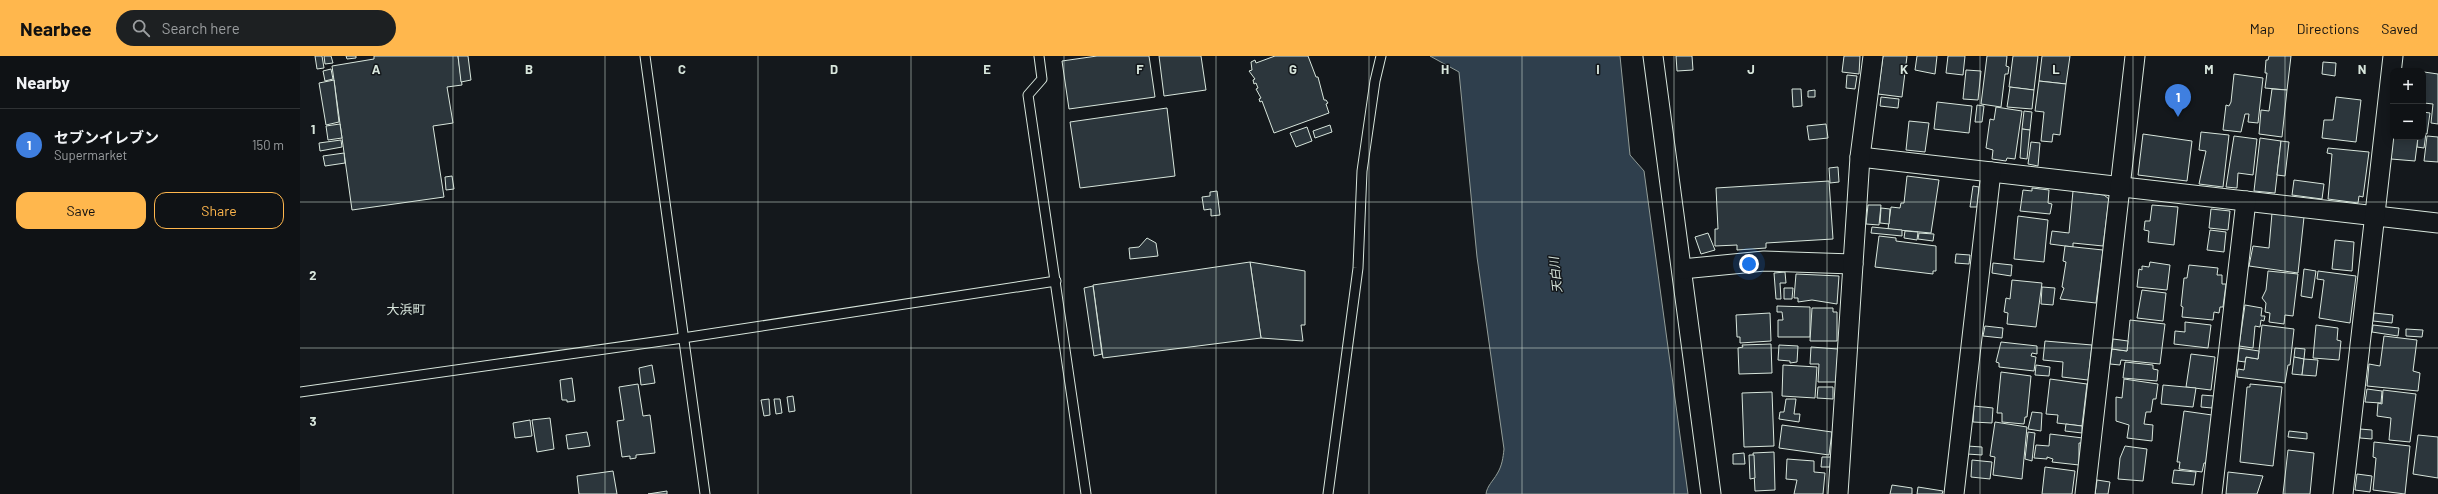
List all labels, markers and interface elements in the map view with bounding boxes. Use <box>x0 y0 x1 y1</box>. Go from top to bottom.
search box <box>116 10 396 46</box>
text: Nearbee <box>20 17 92 40</box>
icon: search <box>130 17 152 39</box>
text: Search here <box>162 19 240 37</box>
text: Map <box>2250 20 2275 37</box>
text: Directions <box>2297 20 2359 37</box>
text: Saved <box>2381 20 2418 37</box>
text: A <box>372 61 381 77</box>
text: B <box>525 61 533 77</box>
text: C <box>678 61 686 77</box>
text: D <box>830 61 838 77</box>
text: E <box>983 61 991 77</box>
text: F <box>1136 61 1144 77</box>
text: G <box>1289 61 1297 77</box>
text: H <box>1441 61 1449 77</box>
text: I <box>1596 61 1600 77</box>
text: J <box>1747 61 1755 77</box>
text: K <box>1900 61 1908 77</box>
text: L <box>2052 61 2060 77</box>
text: M <box>2204 61 2214 77</box>
text: N <box>2358 61 2366 77</box>
map controls <box>2390 68 2426 140</box>
button: + <box>2390 68 2426 104</box>
text: Nearby <box>16 72 70 92</box>
pin: 1 <box>2165 84 2191 117</box>
button: − <box>2390 104 2426 140</box>
text: 1 <box>311 121 315 137</box>
text: セブンイレブン <box>54 128 159 146</box>
text: 1 <box>27 137 31 153</box>
text: 150 m <box>252 137 284 153</box>
text: Supermarket <box>54 147 127 163</box>
button: Save <box>16 192 146 229</box>
button: Share <box>154 192 284 229</box>
water label: 天白川 <box>1546 254 1564 294</box>
your location <box>1739 254 1759 274</box>
text: 2 <box>309 267 317 283</box>
district label: 大浜町 <box>386 301 426 317</box>
text: 3 <box>309 413 317 429</box>

